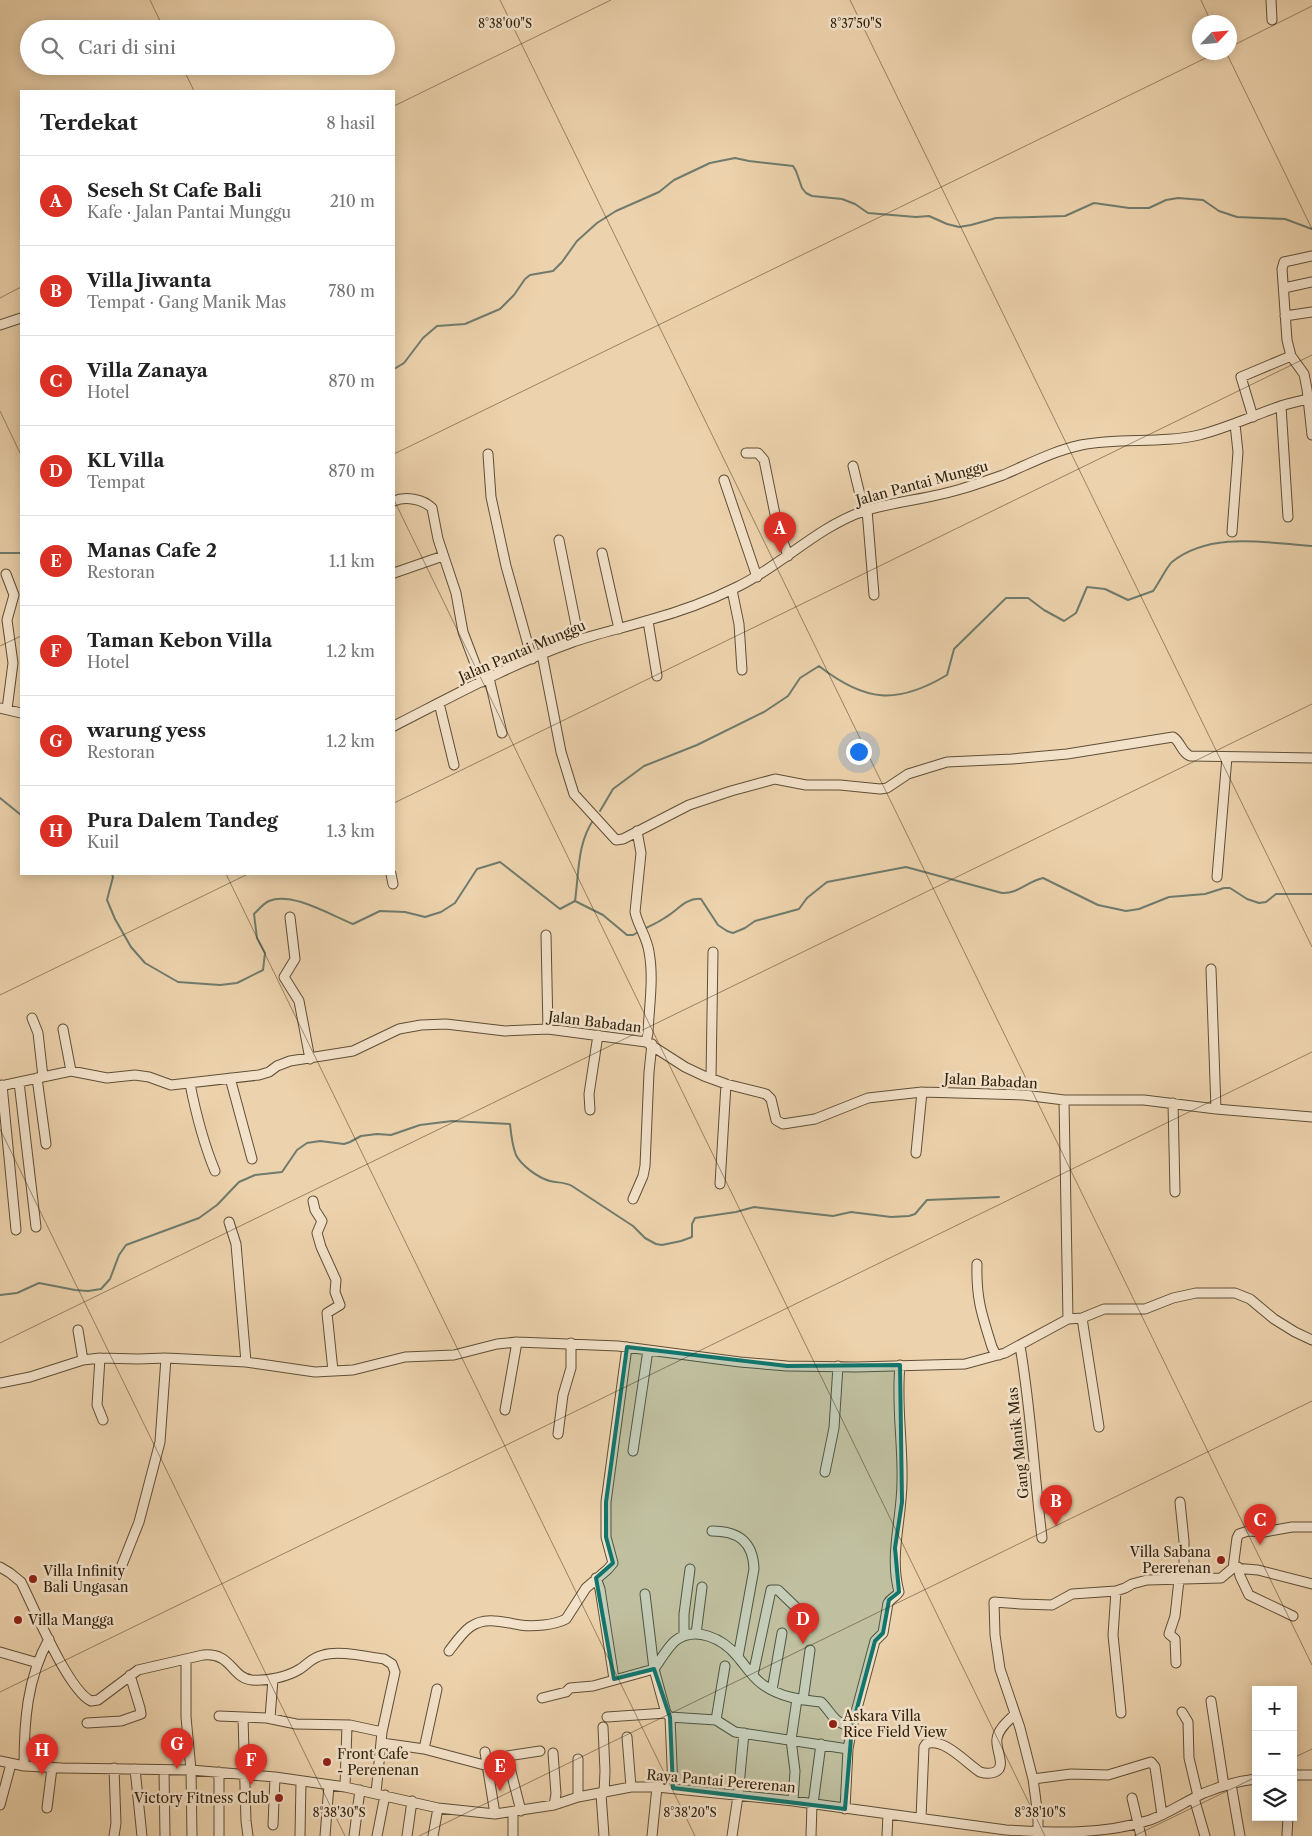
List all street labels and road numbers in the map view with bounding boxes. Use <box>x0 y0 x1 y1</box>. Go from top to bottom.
street label: Jalan Pantai Munggu <box>852 457 991 510</box>
street label: Jalan Pantai Munggu <box>454 616 589 687</box>
street label: Jalan Babadan <box>545 1007 643 1037</box>
street label: Jalan Babadan <box>942 1069 1039 1092</box>
street label: Gang Manik Mas <box>1003 1386 1033 1500</box>
street label: Raya Pantai Pererenan <box>646 1766 797 1797</box>

